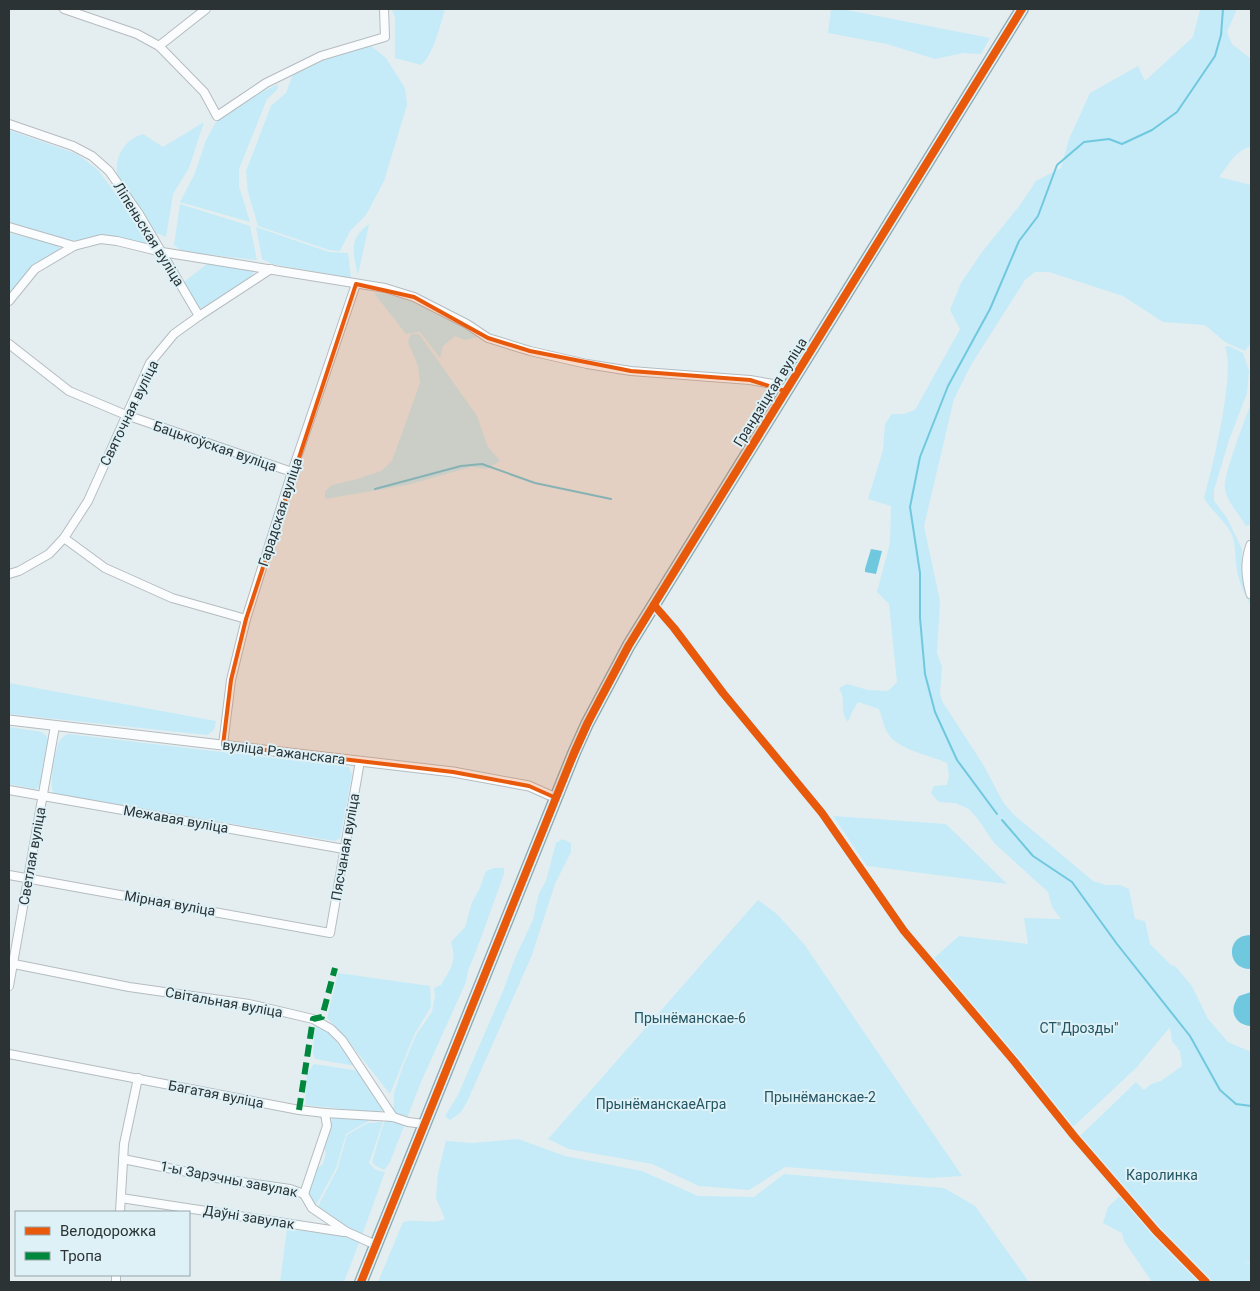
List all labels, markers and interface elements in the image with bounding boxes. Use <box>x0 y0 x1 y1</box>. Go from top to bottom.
street label: Ліпеньская вуліца <box>110 179 188 289</box>
street label: Грандзіцкая вуліца <box>730 335 810 449</box>
street label: Святочная вуліца <box>97 358 161 468</box>
street label: Бацькоўская вуліца <box>151 417 279 475</box>
street label: Гарадская вуліца <box>255 456 305 568</box>
street label: вуліца Ражанскага <box>222 737 346 767</box>
street label: Пясчаная вуліца <box>328 792 362 902</box>
street label: Межавая вуліца <box>122 802 230 836</box>
street label: Светлая вуліца <box>16 806 48 906</box>
street label: Мірная вуліца <box>123 887 217 919</box>
street label: Світальная вуліца <box>164 984 284 1020</box>
park label: Прынёманскае-6 <box>634 1010 746 1026</box>
park label: СТ"Дрозды" <box>1039 1020 1119 1036</box>
street label: Багатая вуліца <box>167 1077 265 1111</box>
park label: Прынёманскае-2 <box>764 1089 876 1105</box>
park label: ПрынёманскаеАгра <box>596 1096 726 1112</box>
street label: 1-ы Зарэчны завулак <box>159 1158 300 1200</box>
park label: Каролинка <box>1126 1167 1198 1183</box>
street label: Даўні завулак <box>202 1202 296 1232</box>
legend <box>15 1211 190 1276</box>
text: Велодорожка <box>60 1222 156 1240</box>
text: Тропа <box>60 1247 102 1265</box>

